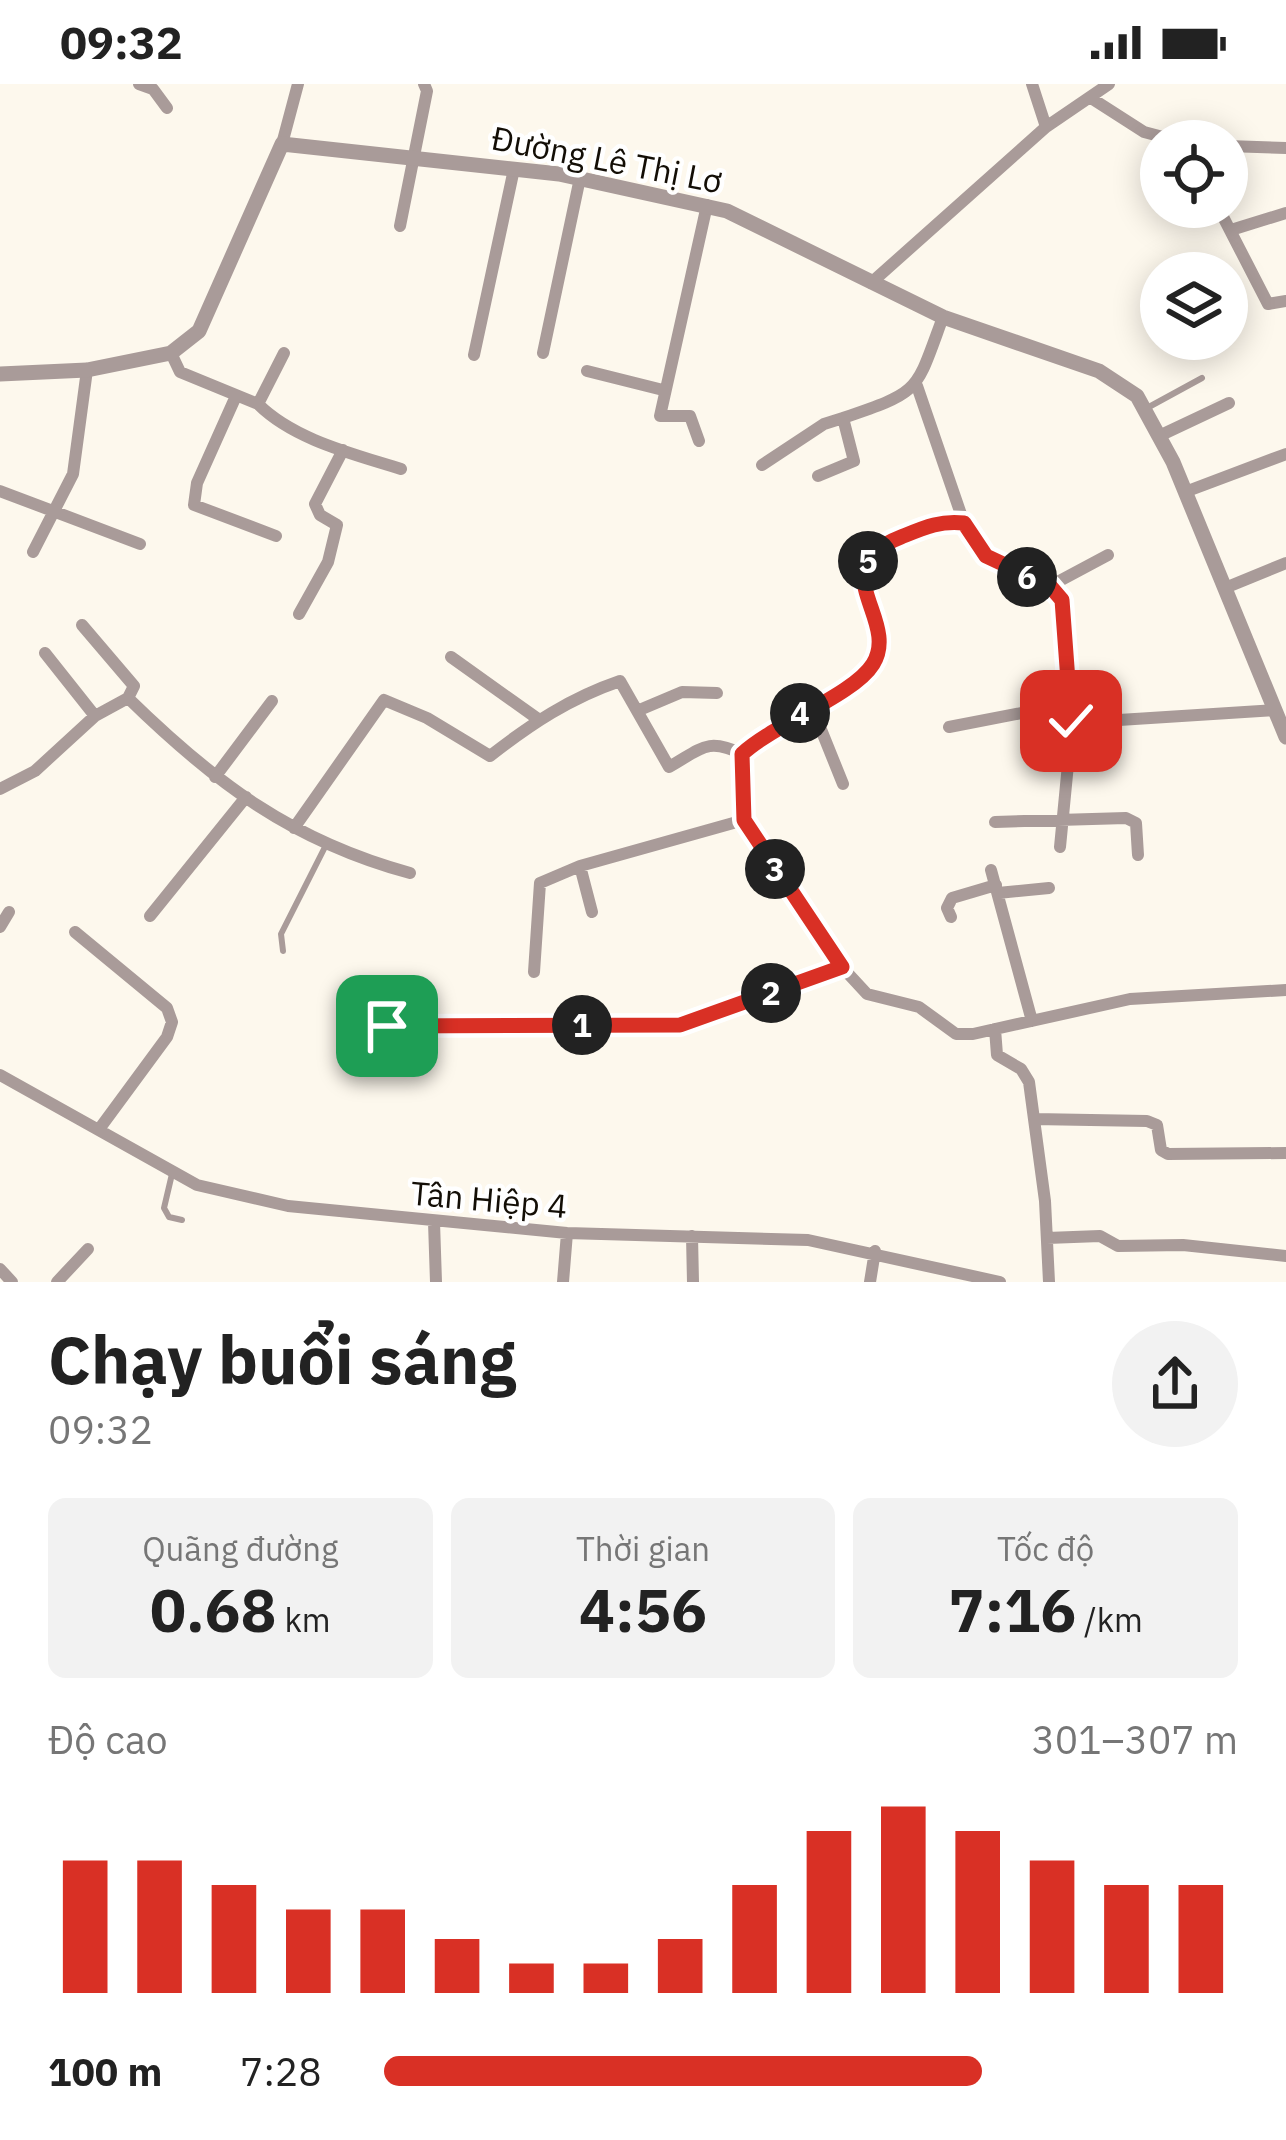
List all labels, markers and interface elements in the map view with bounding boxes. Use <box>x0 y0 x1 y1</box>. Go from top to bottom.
text: 09:32 <box>60 13 183 71</box>
street label: Đường Lê Thị Lơ <box>488 116 726 202</box>
map controls <box>1140 120 1248 360</box>
button: locate <box>1140 120 1248 228</box>
button: layers <box>1140 252 1248 360</box>
pin: 5 <box>838 531 898 591</box>
text: 5 <box>858 539 878 582</box>
pin: 6 <box>997 547 1057 607</box>
text: 6 <box>1017 555 1037 598</box>
pin <box>1020 670 1122 772</box>
pin: 4 <box>770 683 830 743</box>
icon: check <box>1038 688 1104 754</box>
text: 4 <box>790 691 810 734</box>
pin: 3 <box>745 839 805 899</box>
text: 3 <box>765 847 785 890</box>
pin: 2 <box>741 963 801 1023</box>
text: 2 <box>761 971 781 1014</box>
pin <box>336 975 438 1077</box>
icon: arrive <box>354 993 420 1059</box>
pin: 1 <box>552 995 612 1055</box>
text: 1 <box>572 1003 592 1046</box>
street label: Tân Hiệp 4 <box>409 1171 569 1227</box>
text: Chạy buổi sáng <box>48 1316 516 1402</box>
button: share <box>1112 1321 1238 1447</box>
text: 09:32 <box>48 1404 153 1455</box>
text: Quãng đường <box>142 1527 338 1570</box>
text: Thời gian <box>576 1527 710 1570</box>
text: Tốc độ <box>997 1527 1094 1570</box>
text: 0.68 <box>150 1570 277 1649</box>
text: 4:56 <box>579 1570 707 1649</box>
text: 7:16 <box>948 1570 1076 1649</box>
text: km <box>277 1598 331 1641</box>
text: /km <box>1076 1598 1143 1641</box>
text: Độ cao <box>48 1714 168 1765</box>
text: 301–307 m <box>1031 1714 1238 1765</box>
text: 100 m <box>48 2046 162 2097</box>
text: 7:28 <box>240 2046 322 2097</box>

